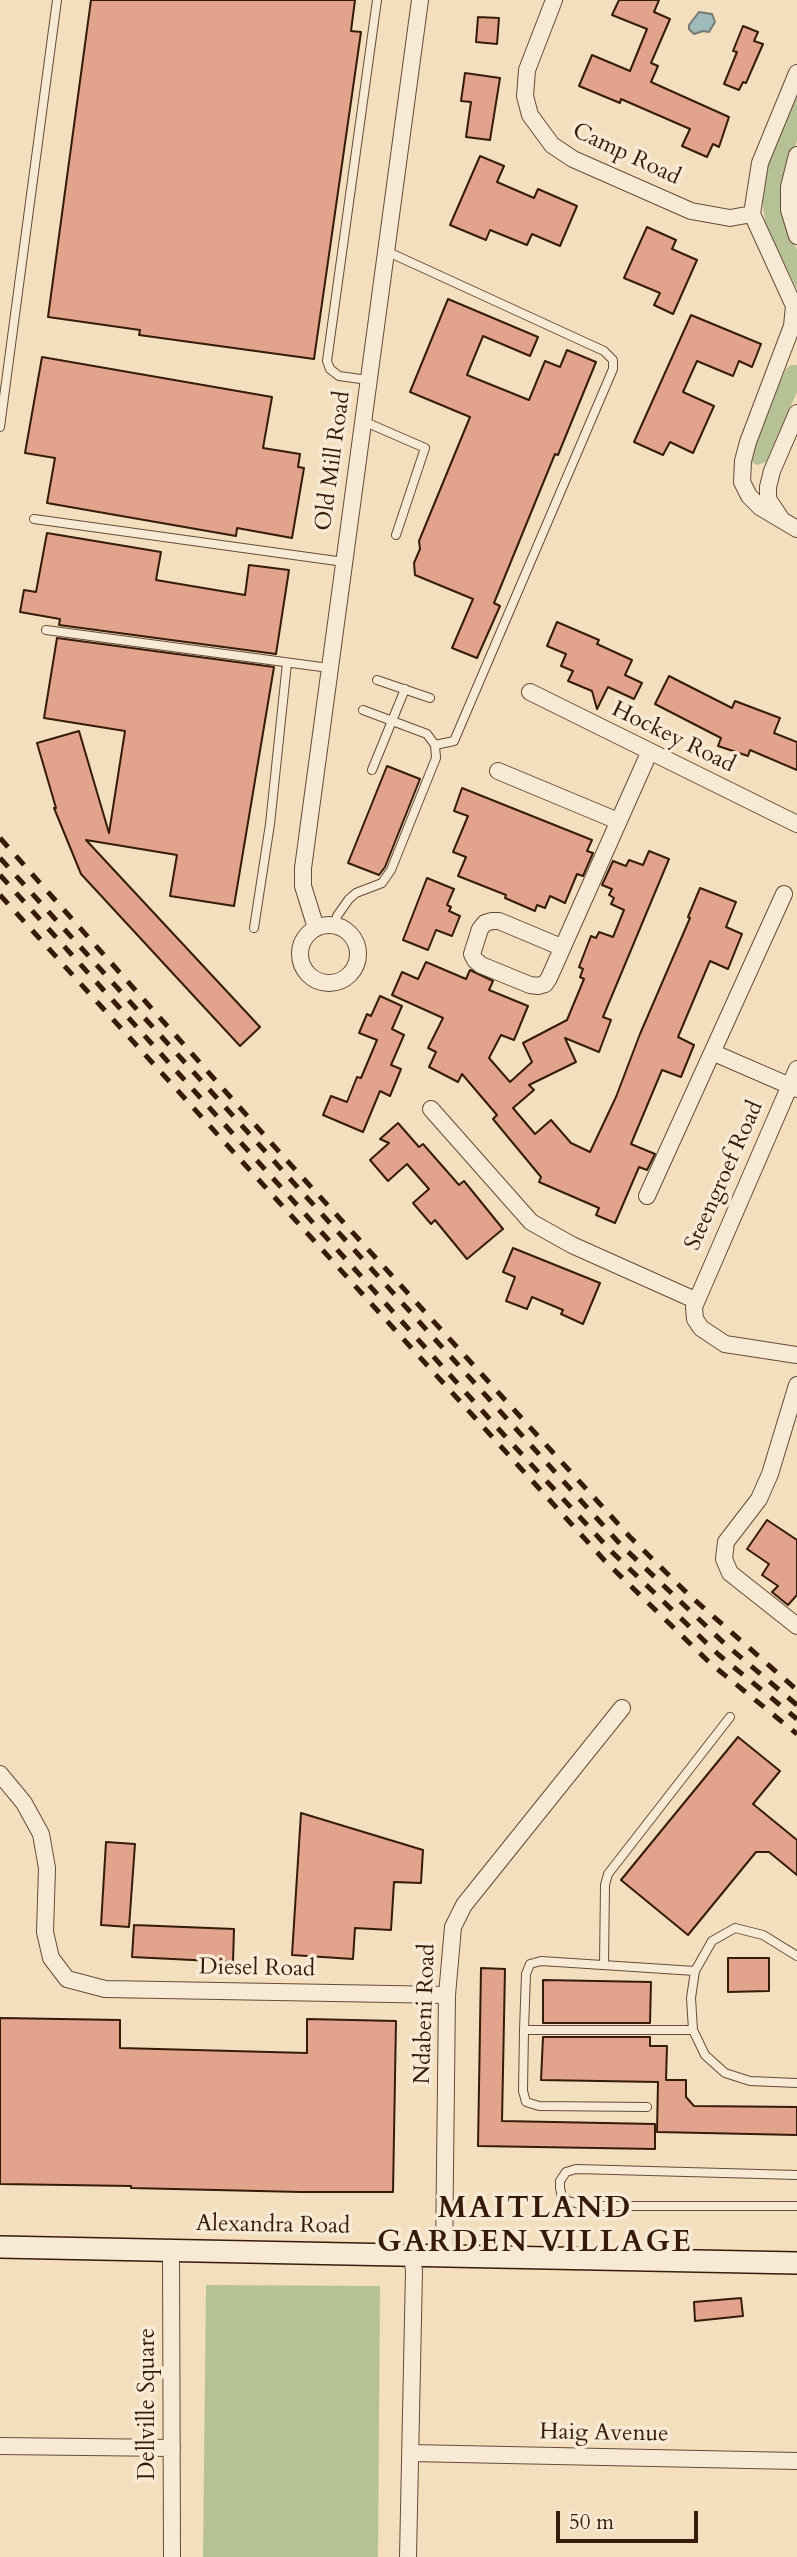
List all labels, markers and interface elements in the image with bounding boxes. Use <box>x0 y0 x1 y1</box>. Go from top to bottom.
street label: Camp Road <box>568 118 684 192</box>
street label: Old Mill Road <box>311 389 357 533</box>
street label: Hockey Road <box>607 696 739 780</box>
street label: Steengroef Road <box>680 1097 770 1255</box>
street label: Ndabeni Road <box>410 1943 442 2085</box>
street label: Diesel Road <box>199 1954 315 1984</box>
district label: MAITLAND GARDEN VILLAGE <box>379 2192 691 2262</box>
street label: Alexandra Road <box>196 2211 350 2241</box>
street label: Dellville Square <box>135 2328 163 2480</box>
street label: Haig Avenue <box>539 2419 669 2449</box>
scale bar <box>559 2498 701 2542</box>
text: 50 m <box>569 2508 614 2537</box>

